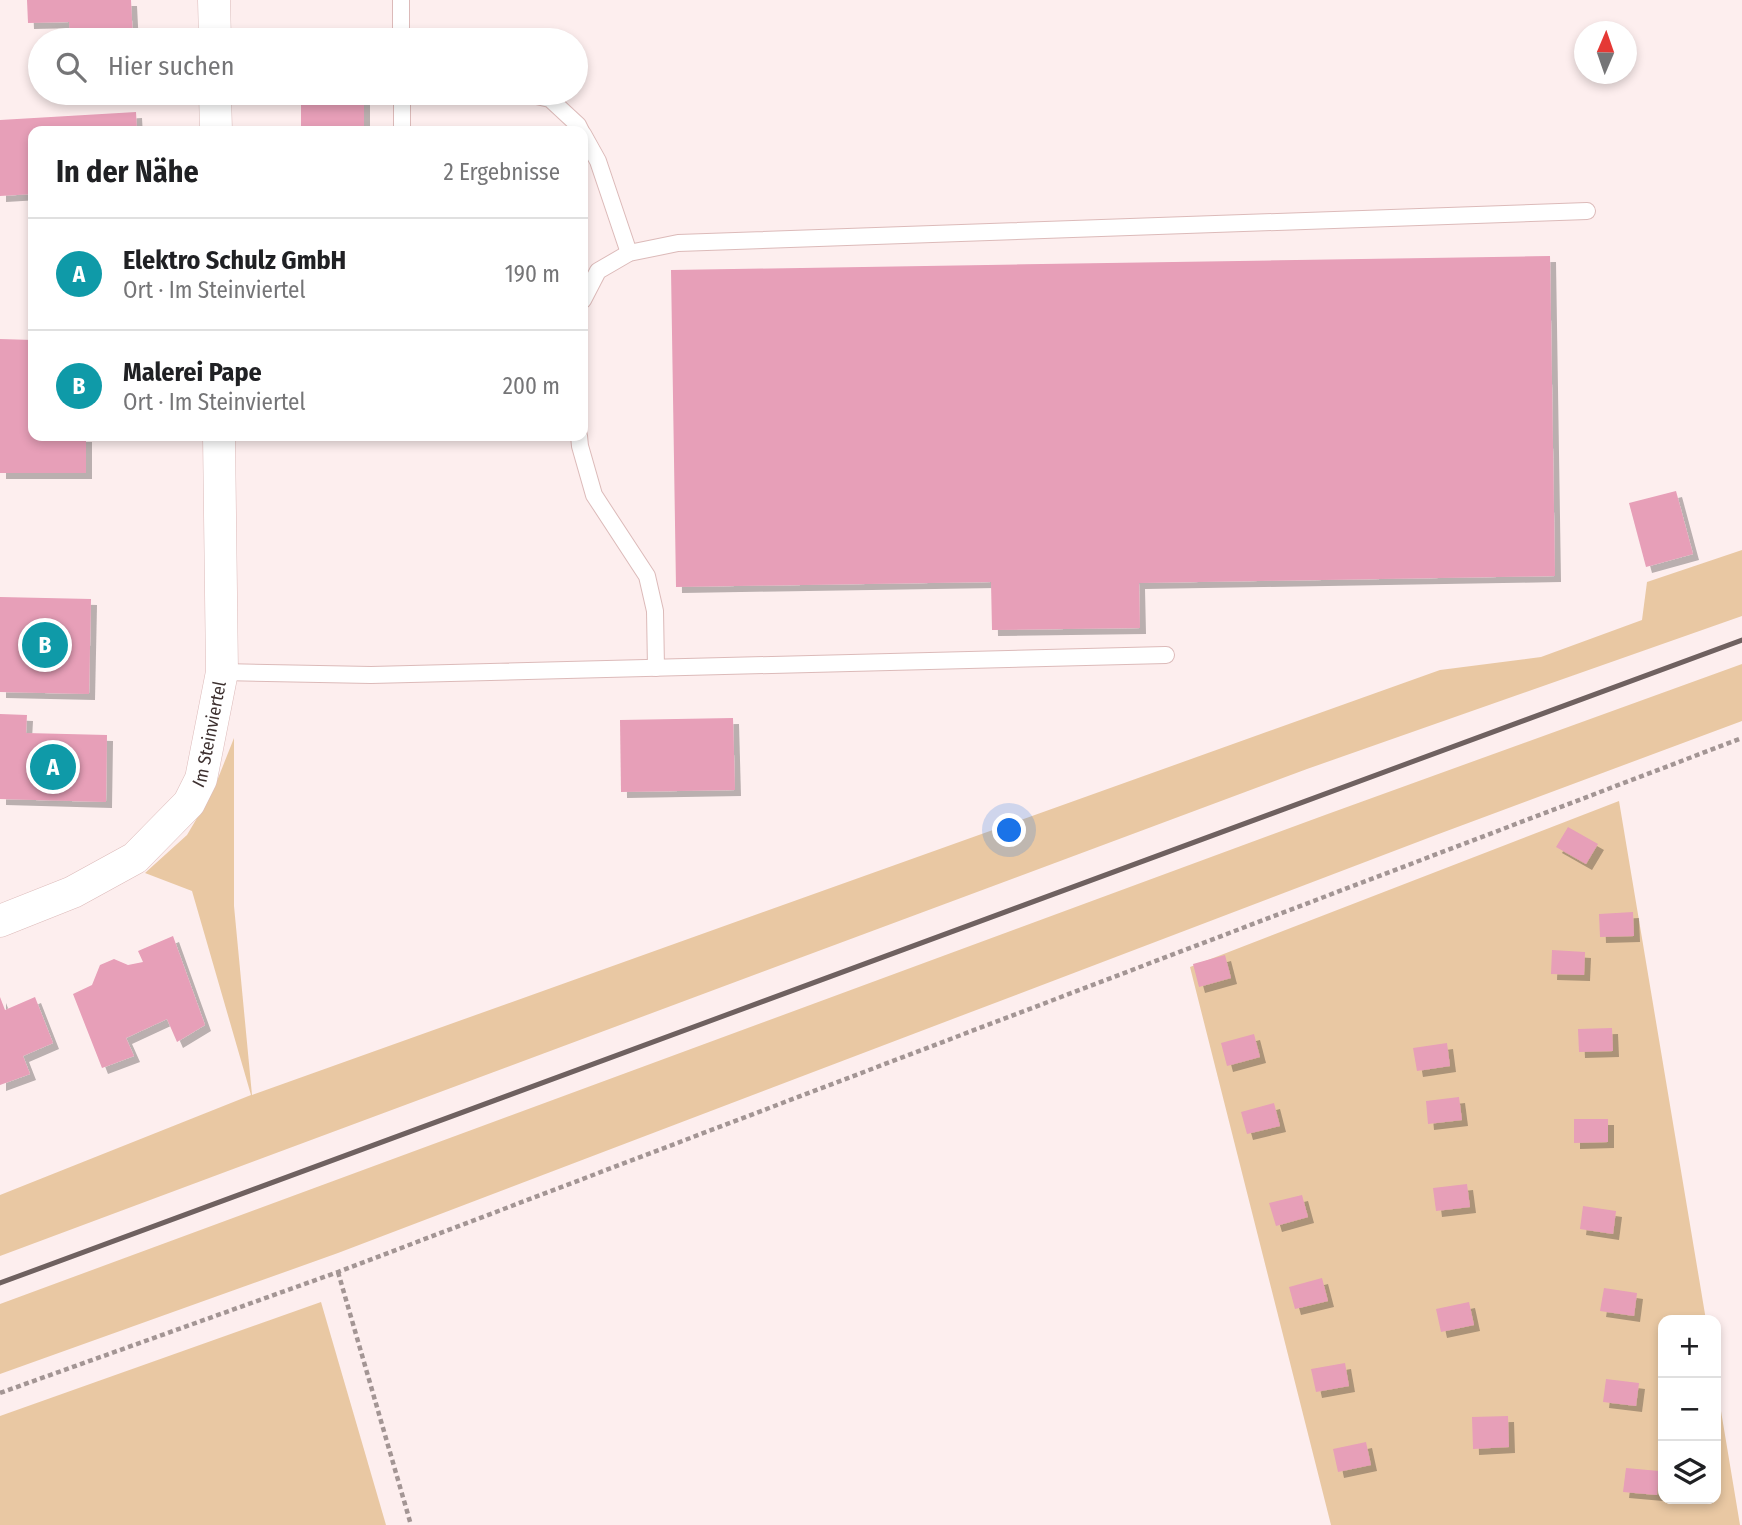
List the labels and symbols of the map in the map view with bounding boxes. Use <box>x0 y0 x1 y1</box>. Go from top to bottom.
north arrow <box>1574 21 1637 84</box>
pin: B <box>22 619 68 671</box>
street label: Im Steinviertel <box>188 679 231 791</box>
pin: A <box>30 741 76 793</box>
your location <box>992 813 1026 847</box>

